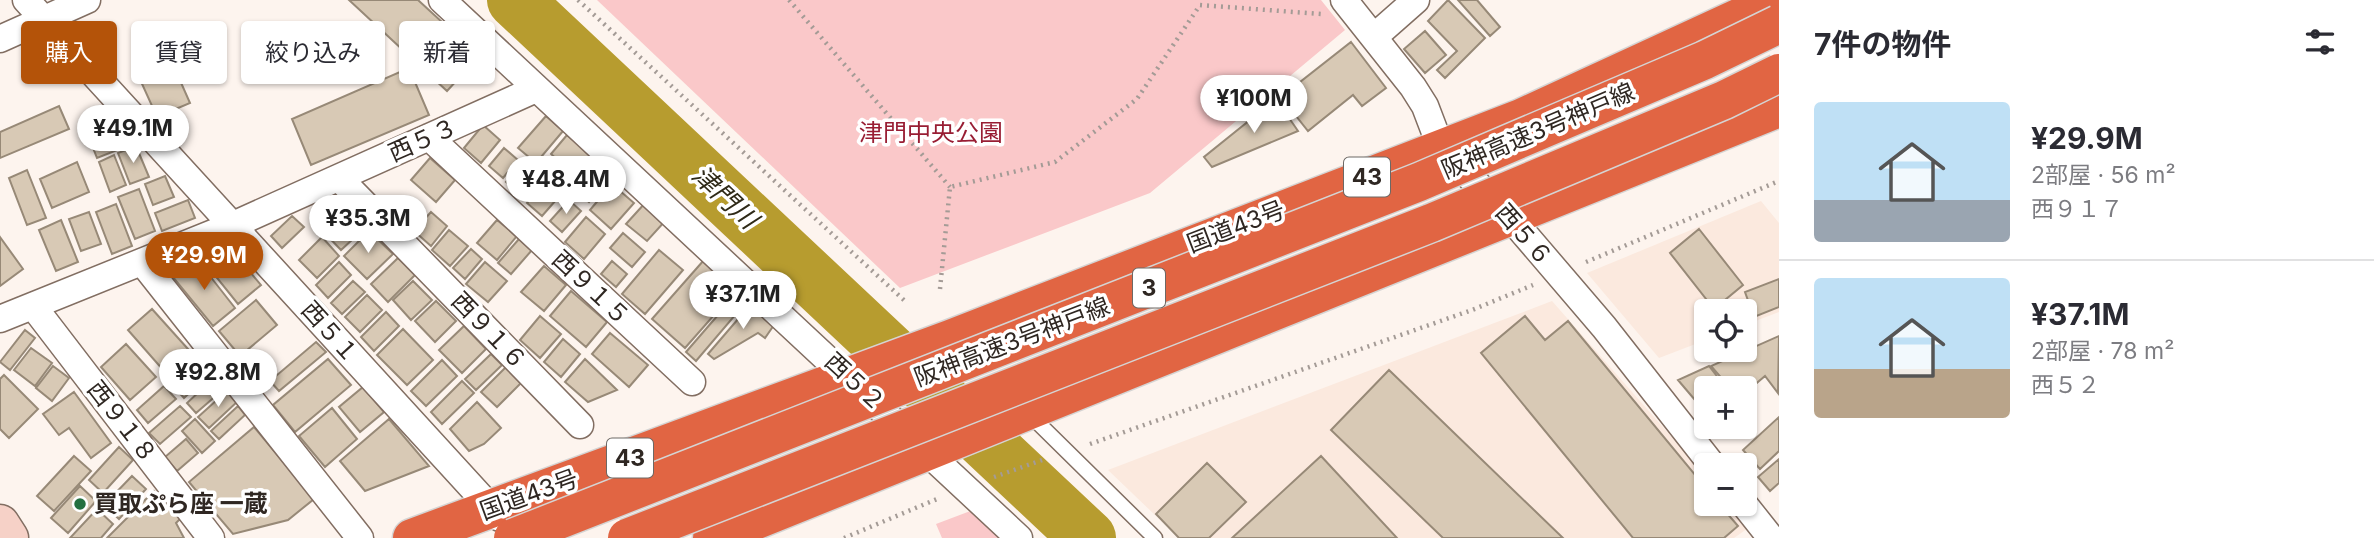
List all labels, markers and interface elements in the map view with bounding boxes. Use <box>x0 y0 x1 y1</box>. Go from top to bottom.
chip: 購入 <box>21 21 117 84</box>
chip: 賃貸 <box>131 21 227 84</box>
chip: 絞り込み <box>241 21 385 84</box>
chip: 新着 <box>399 21 495 84</box>
icon: filters <box>2301 23 2339 61</box>
text: 7件の物件 <box>1814 26 1951 62</box>
pin: ¥100M <box>1205 76 1303 135</box>
street label: 阪神高速3号神戸線 <box>1437 77 1639 184</box>
text: ¥100M <box>1216 84 1292 112</box>
pin: ¥49.1M <box>76 106 190 165</box>
street label: 西５３ <box>384 112 462 167</box>
text: ¥49.1M <box>93 114 173 142</box>
park label: 津門中央公園 <box>859 118 1003 147</box>
text: ¥29.9M <box>2031 120 2143 156</box>
icon: home <box>1870 130 1954 214</box>
pin: ¥48.4M <box>509 156 623 216</box>
road number: 43 <box>1344 158 1390 196</box>
water label: 津門川 <box>686 159 767 237</box>
text: 2部屋 · 56 m² <box>2031 161 2176 189</box>
text: ¥48.4M <box>522 165 610 193</box>
street label: 国道43号 <box>1183 195 1289 258</box>
text: 西９１７ <box>2031 195 2123 223</box>
pin: ¥35.3M <box>311 196 425 255</box>
street label: 西５６ <box>1490 198 1559 271</box>
text: ¥35.3M <box>325 204 411 232</box>
pin: ¥29.9M <box>147 232 261 292</box>
text: ¥29.9M <box>161 241 247 269</box>
street label: 西９１５ <box>546 244 636 331</box>
road number: 3 <box>1133 268 1165 308</box>
pin: ¥37.1M <box>686 272 800 331</box>
text: ¥37.1M <box>705 280 781 308</box>
street label: 西９１６ <box>446 286 533 375</box>
street label: 阪神高速3号神戸線 <box>910 291 1114 392</box>
street label: 西５１ <box>296 295 365 368</box>
text: ¥37.1M <box>2031 296 2129 332</box>
map controls <box>1694 299 1757 516</box>
button: locate <box>1694 299 1757 362</box>
icon: home <box>1870 306 1954 390</box>
text: 2部屋 · 78 m² <box>2031 337 2174 365</box>
street label: 西５２ <box>819 346 892 417</box>
pin: ¥92.8M <box>161 350 275 409</box>
text: ¥92.8M <box>175 358 261 386</box>
text: 西５２ <box>2031 371 2100 399</box>
street label: 西９１８ <box>81 375 163 468</box>
button: + <box>1694 376 1757 439</box>
road number: 43 <box>607 438 653 478</box>
button: − <box>1694 453 1757 516</box>
street label: 国道43号 <box>476 463 582 526</box>
place label: 買取ぷら座 一蔵 <box>94 489 268 518</box>
marker: 買取ぷら座 一蔵 <box>72 496 88 512</box>

